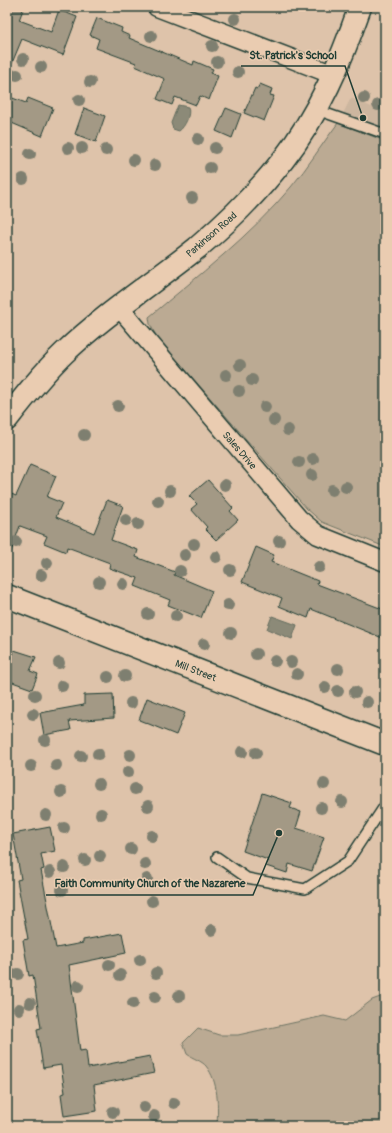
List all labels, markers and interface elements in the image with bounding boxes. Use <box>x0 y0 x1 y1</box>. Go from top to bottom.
callout: St. Patrick's School <box>241 43 345 66</box>
text: St. Patrick's School <box>249 49 337 62</box>
street label: Parkinson Road <box>184 210 239 260</box>
street label: Sales Drive <box>220 429 259 472</box>
street label: Mill Street <box>173 658 219 685</box>
callout: Faith Community Church of the Nazarene <box>46 872 253 895</box>
text: Faith Community Church of the Nazarene <box>55 877 246 890</box>

